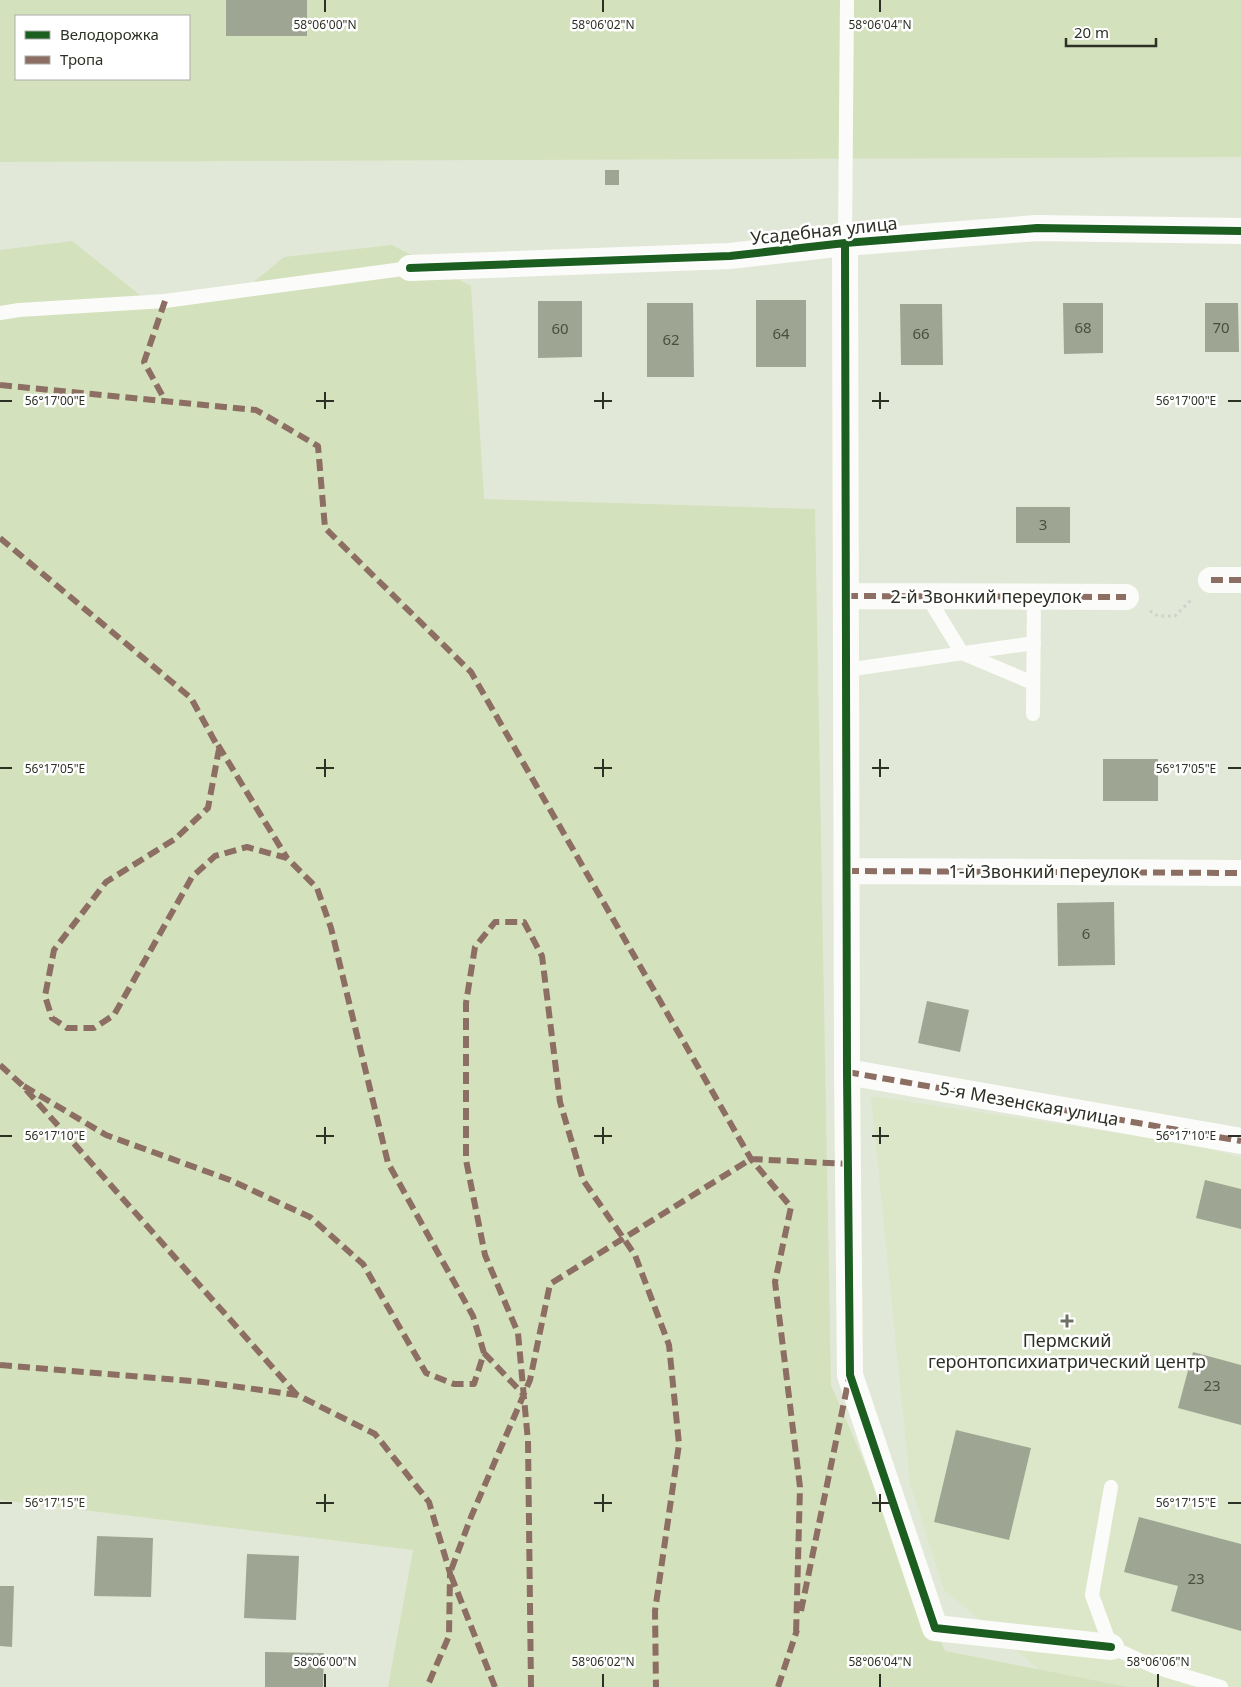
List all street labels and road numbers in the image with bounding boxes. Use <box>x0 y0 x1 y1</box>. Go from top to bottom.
street label: Усадебная улица <box>749 210 899 250</box>
street label: 2-й Звонкий переулок <box>890 584 1082 608</box>
street label: 1-й Звонкий переулок <box>948 859 1140 883</box>
street label: 5-я Мезенская улица <box>938 1075 1121 1131</box>

